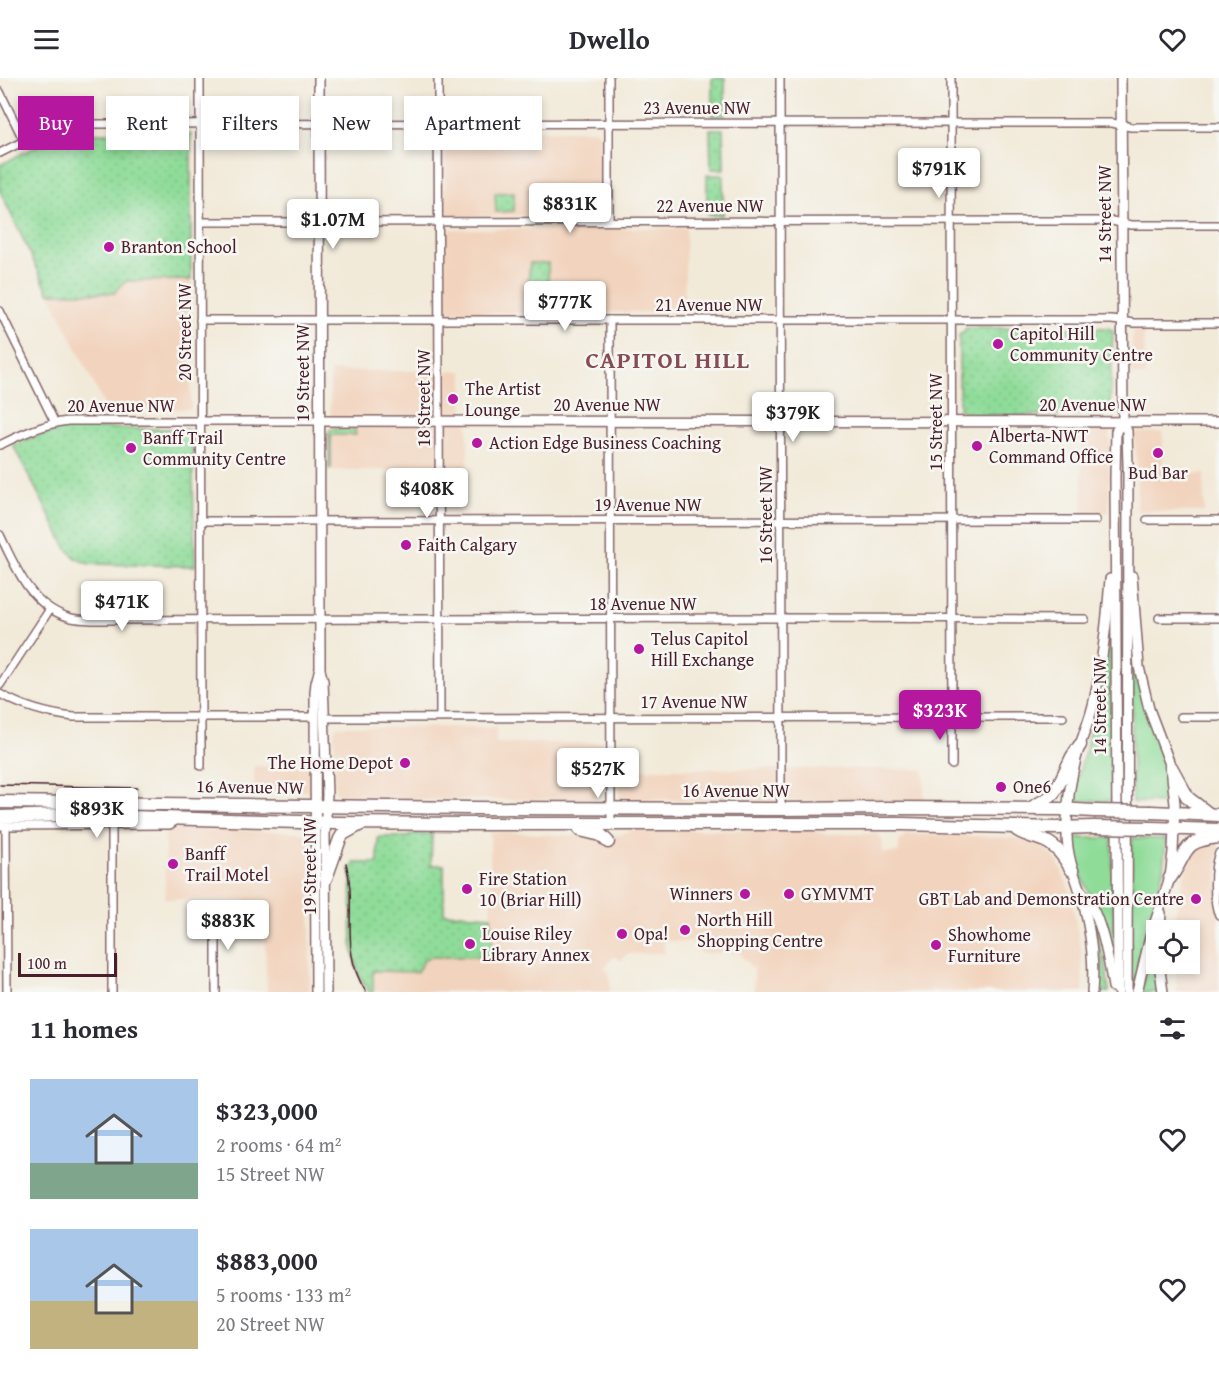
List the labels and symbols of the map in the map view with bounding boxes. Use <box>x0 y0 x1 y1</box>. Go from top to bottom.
street label: 23 Avenue NW <box>643 94 752 121</box>
pin: $791K <box>897 148 981 199</box>
street label: 14 Street NW <box>1091 164 1118 263</box>
pin: $831K <box>528 183 612 234</box>
street label: 22 Avenue NW <box>656 192 765 219</box>
pin: $1.07M <box>284 199 382 250</box>
place label: Branton School <box>121 233 237 260</box>
marker: Branton School <box>102 240 116 254</box>
pin: $777K <box>523 281 607 332</box>
street label: 20 Street NW <box>171 282 198 381</box>
street label: 21 Avenue NW <box>655 291 764 318</box>
place label: Capitol Hill Community Centre <box>1010 320 1153 368</box>
street label: 19 Street NW <box>289 323 316 422</box>
marker: Capitol Hill Community Centre <box>991 337 1005 351</box>
district label: CAPITOL HILL <box>586 342 750 377</box>
street label: 18 Street NW <box>410 348 437 447</box>
street label: 15 Street NW <box>922 372 949 471</box>
place label: The Artist Lounge <box>465 375 541 423</box>
street label: 20 Avenue NW <box>553 391 662 418</box>
street label: 20 Avenue NW <box>1039 391 1148 418</box>
street label: 20 Avenue NW <box>67 392 176 419</box>
marker: The Artist Lounge <box>446 392 460 406</box>
pin: $379K <box>751 392 835 443</box>
place label: Alberta-NWT Command Office <box>989 422 1114 470</box>
place label: Banff Trail Community Centre <box>143 424 286 472</box>
place label: Action Edge Business Coaching <box>489 429 721 456</box>
marker: Action Edge Business Coaching <box>470 436 484 450</box>
marker: Alberta-NWT Command Office <box>970 439 984 453</box>
marker: Banff Trail Community Centre <box>124 441 138 455</box>
marker: Bud Bar <box>1151 446 1165 460</box>
place label: Bud Bar <box>1128 459 1188 486</box>
street label: 16 Street NW <box>752 465 779 564</box>
pin: $408K <box>385 468 469 519</box>
street label: 19 Avenue NW <box>594 491 703 518</box>
place label: Faith Calgary <box>418 531 517 558</box>
marker: Faith Calgary <box>399 538 413 552</box>
pin: $471K <box>80 581 164 632</box>
street label: 18 Avenue NW <box>589 590 698 617</box>
place label: Telus Capitol Hill Exchange <box>651 625 754 673</box>
marker: Telus Capitol Hill Exchange <box>632 642 646 656</box>
street label: 14 Street NW <box>1086 656 1113 755</box>
street label: 17 Avenue NW <box>640 688 749 715</box>
pin: $323K <box>898 690 982 741</box>
pin: $527K <box>556 748 640 799</box>
place label: The Home Depot <box>268 749 394 776</box>
marker: The Home Depot <box>398 756 412 770</box>
street label: 16 Avenue NW <box>196 772 305 801</box>
place label: One6 <box>1013 773 1051 800</box>
street label: 16 Avenue NW <box>682 777 791 804</box>
marker: One6 <box>994 780 1008 794</box>
pin: $893K <box>55 788 139 839</box>
street label: 19 Street NW <box>296 816 323 915</box>
place label: Banff Trail Motel <box>185 840 269 888</box>
marker: Banff Trail Motel <box>166 857 180 871</box>
place label: Fire Station 10 (Briar Hill) <box>479 865 582 913</box>
place label: Winners <box>669 880 733 907</box>
place label: GYMVMT <box>801 880 874 907</box>
marker: Fire Station 10 (Briar Hill) <box>460 882 474 896</box>
place label: GBT Lab and Demonstration Centre <box>919 885 1184 912</box>
marker: Winners <box>738 887 752 901</box>
marker: GYMVMT <box>782 887 796 901</box>
marker: GBT Lab and Demonstration Centre <box>1189 892 1203 906</box>
pin: $883K <box>186 900 270 951</box>
place label: North Hill Shopping Centre <box>697 906 823 954</box>
place label: Louise Riley Library Annex <box>482 920 591 968</box>
place label: Opa! <box>634 920 668 947</box>
place label: Showhome Furniture <box>948 921 1031 969</box>
marker: North Hill Shopping Centre <box>678 923 692 937</box>
marker: Opa! <box>615 927 629 941</box>
marker: Louise Riley Library Annex <box>463 937 477 951</box>
marker: Showhome Furniture <box>929 938 943 952</box>
scale bar <box>18 950 117 978</box>

